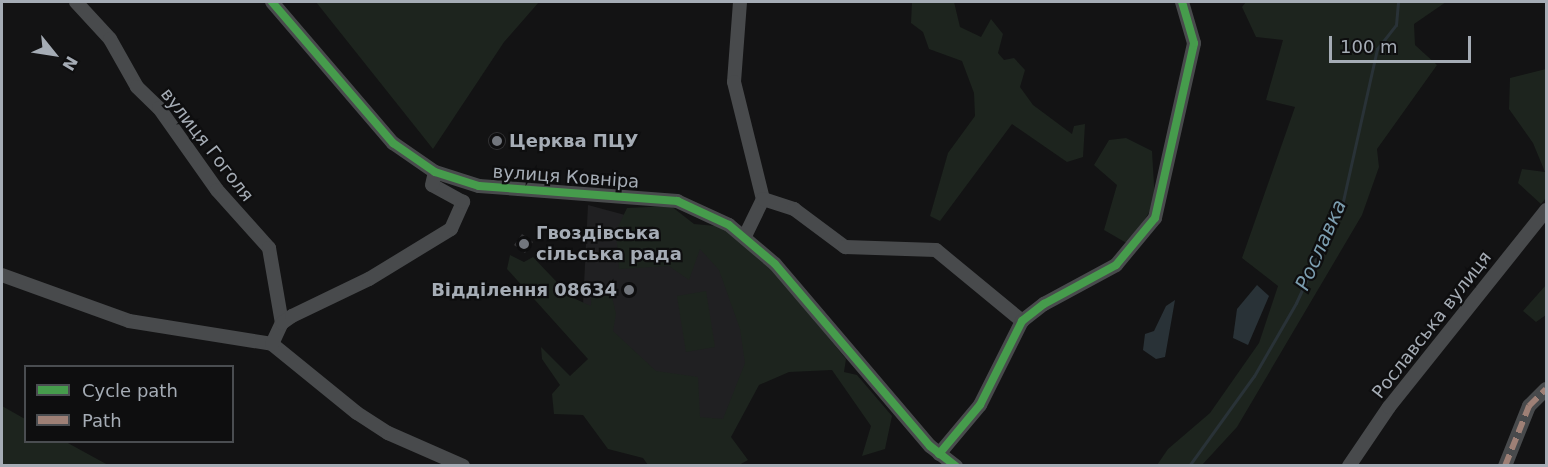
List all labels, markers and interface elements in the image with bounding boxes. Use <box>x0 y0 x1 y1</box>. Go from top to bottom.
north arrow <box>24 24 84 84</box>
scale bar <box>1332 24 1474 62</box>
text: 100 m <box>1340 36 1398 57</box>
text: N <box>58 53 82 74</box>
street label: вулиця Гоголя <box>156 84 258 206</box>
place label: Церква ПЦУ <box>509 130 638 152</box>
marker: Церква ПЦУ <box>490 134 504 148</box>
street label: вулиця Ковніра <box>492 161 640 193</box>
water label: Рославка <box>1290 196 1352 294</box>
place label: Гвоздівська сільська рада <box>536 223 682 266</box>
marker: Гвоздівська сільська рада <box>517 237 531 251</box>
street label: Рославська вулиця <box>1368 247 1496 403</box>
place label: Відділення 08634 <box>431 279 617 301</box>
marker: Відділення 08634 <box>622 283 636 297</box>
legend <box>24 365 234 443</box>
text: Cycle path <box>82 380 178 401</box>
text: Path <box>82 410 122 431</box>

